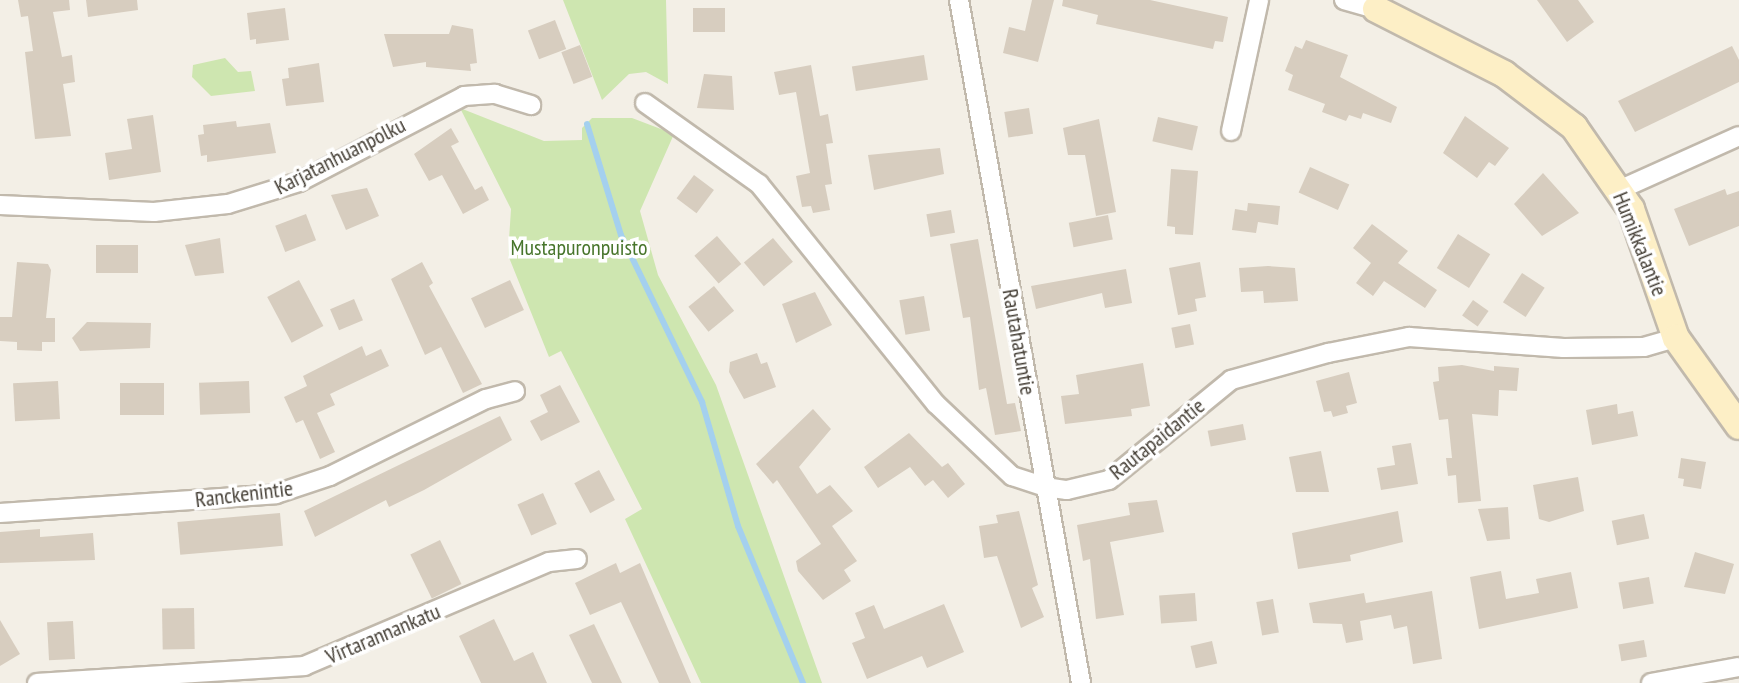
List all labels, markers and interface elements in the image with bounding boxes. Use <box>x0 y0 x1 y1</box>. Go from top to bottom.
street label: Karjatanhuanpolku <box>270 112 410 200</box>
street label: Humikkalantie <box>1607 188 1673 300</box>
park label: Mustapuronpuisto <box>511 235 647 261</box>
street label: Rautahatuntie <box>997 287 1041 397</box>
street label: Rautapaidantie <box>1104 393 1210 485</box>
street label: Ranckenintie <box>194 475 294 513</box>
street label: Virtarannankatu <box>322 598 444 670</box>

